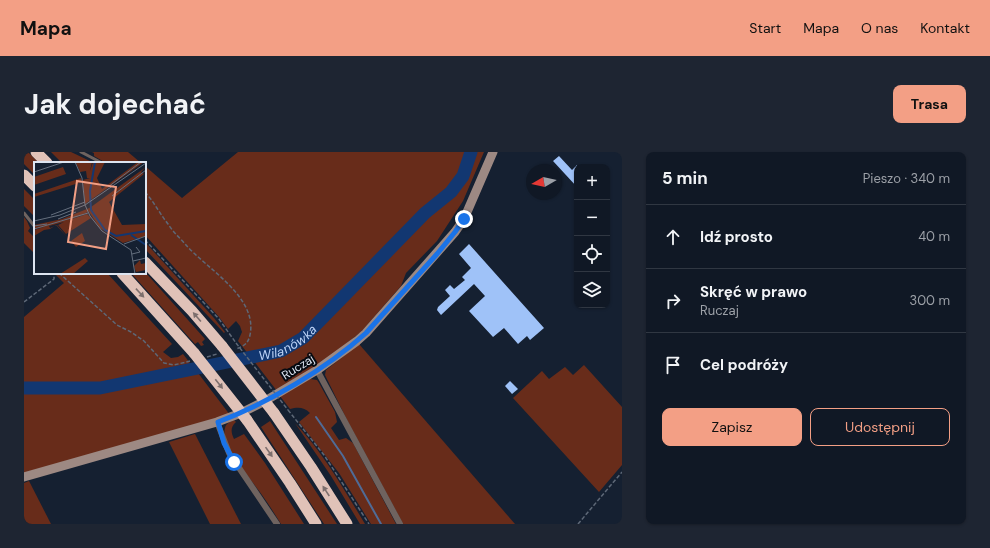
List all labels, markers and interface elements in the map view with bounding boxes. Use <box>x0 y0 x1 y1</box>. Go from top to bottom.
text: Mapa <box>20 16 72 41</box>
text: Start <box>749 19 781 37</box>
text: Mapa <box>803 19 839 37</box>
text: O nas <box>861 19 898 37</box>
text: Kontakt <box>920 19 970 37</box>
button: Trasa <box>893 85 966 123</box>
text: Jak dojechać <box>24 86 206 123</box>
inset map <box>34 162 146 274</box>
north arrow <box>526 164 562 200</box>
map controls <box>574 164 610 308</box>
button: + <box>574 164 610 200</box>
text: 5 min <box>662 167 708 189</box>
text: Pieszo · 340 m <box>863 170 950 187</box>
button: − <box>574 200 610 236</box>
route end <box>455 210 473 228</box>
icon: ahead <box>662 226 684 248</box>
text: Idź prosto <box>700 227 773 247</box>
text: 40 m <box>918 228 950 245</box>
button: locate <box>574 236 610 272</box>
button: layers <box>574 272 610 308</box>
text: Skręć w prawo <box>700 282 807 302</box>
one-way arrow <box>135 288 144 297</box>
icon: right <box>662 290 684 312</box>
text: 300 m <box>909 292 950 309</box>
text: Ruczaj <box>700 302 739 319</box>
one-way arrow <box>192 312 201 322</box>
water label: Wilanówka <box>257 321 320 364</box>
street label: Ruczaj <box>279 351 317 383</box>
icon: arrive <box>662 354 684 376</box>
text: Cel podróży <box>700 355 788 375</box>
one-way arrow <box>214 378 223 389</box>
button: Zapisz <box>662 408 802 446</box>
button: Udostępnij <box>810 408 950 446</box>
one-way arrow <box>265 447 273 457</box>
route start <box>225 453 243 471</box>
one-way arrow <box>323 485 330 497</box>

